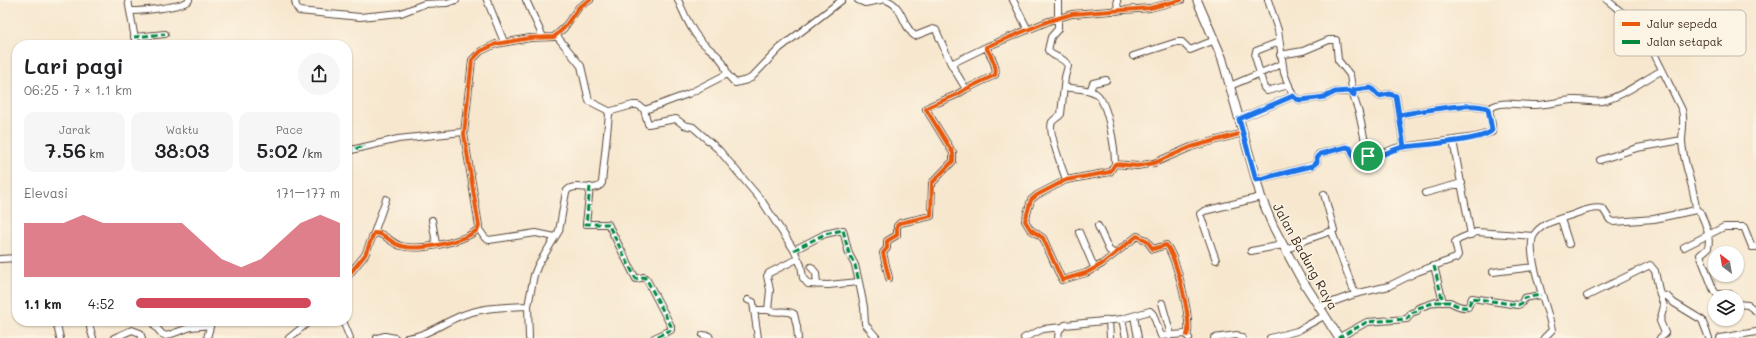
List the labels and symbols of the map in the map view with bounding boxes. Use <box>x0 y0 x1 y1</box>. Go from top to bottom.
legend <box>1614 10 1746 56</box>
text: Jalur sepeda <box>1647 16 1717 31</box>
text: Jalan setapak <box>1647 34 1723 49</box>
pin <box>1351 139 1385 173</box>
street label: Jalan Badung Raya <box>1270 200 1342 312</box>
north arrow <box>1708 246 1744 282</box>

